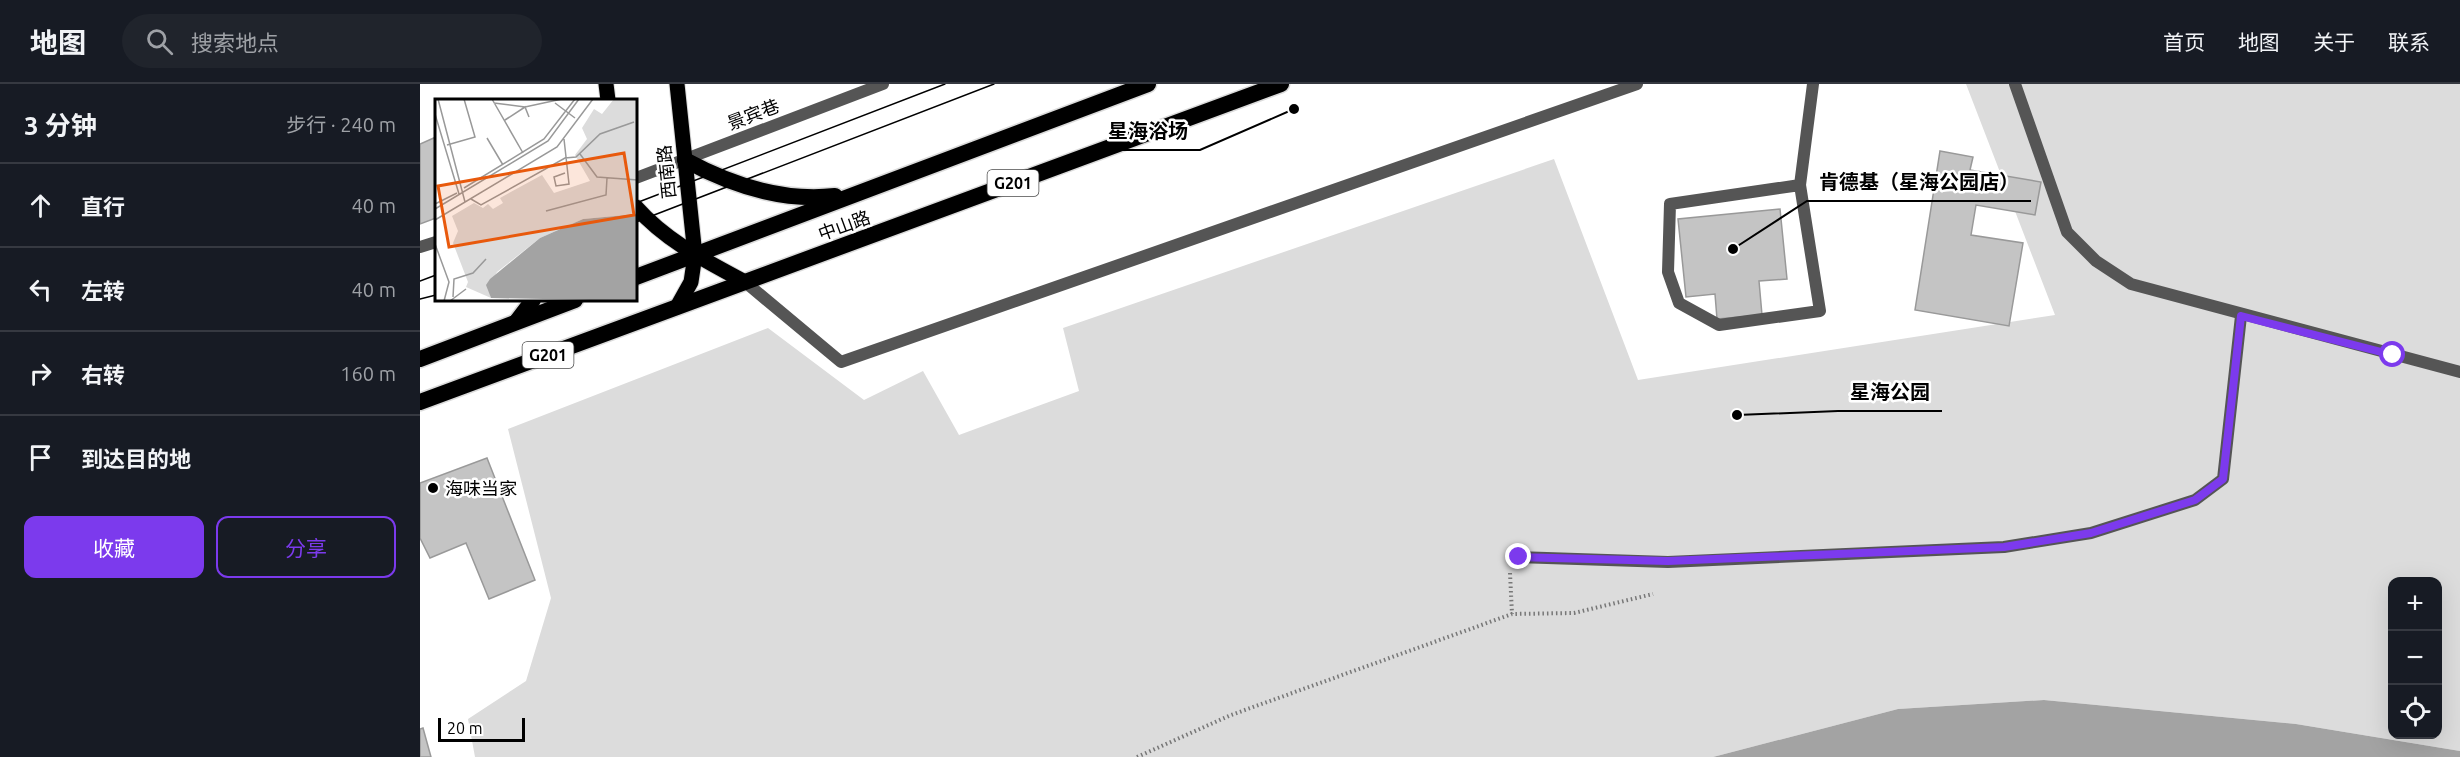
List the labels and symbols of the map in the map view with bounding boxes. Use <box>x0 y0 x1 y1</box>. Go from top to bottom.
street label: 景宾巷 <box>724 95 782 133</box>
inset map <box>435 99 638 302</box>
callout: 星海浴场 <box>1096 112 1200 150</box>
text: 星海浴场 <box>1108 119 1188 142</box>
street label: 西南路 <box>653 144 679 200</box>
callout: 肯德基（星海公园店） <box>1807 163 2031 201</box>
road number: G201 <box>988 170 1038 196</box>
text: 肯德基（星海公园店） <box>1819 170 2019 193</box>
street label: 中山路 <box>815 206 873 244</box>
route start <box>2379 341 2405 367</box>
road number: G201 <box>522 342 574 368</box>
callout: 星海公园 <box>1838 373 1942 411</box>
text: 星海公园 <box>1850 380 1930 403</box>
place label: 海味当家 <box>445 478 517 498</box>
marker: 海味当家 <box>426 481 440 495</box>
route end <box>1505 543 1531 569</box>
scale bar <box>438 715 525 742</box>

